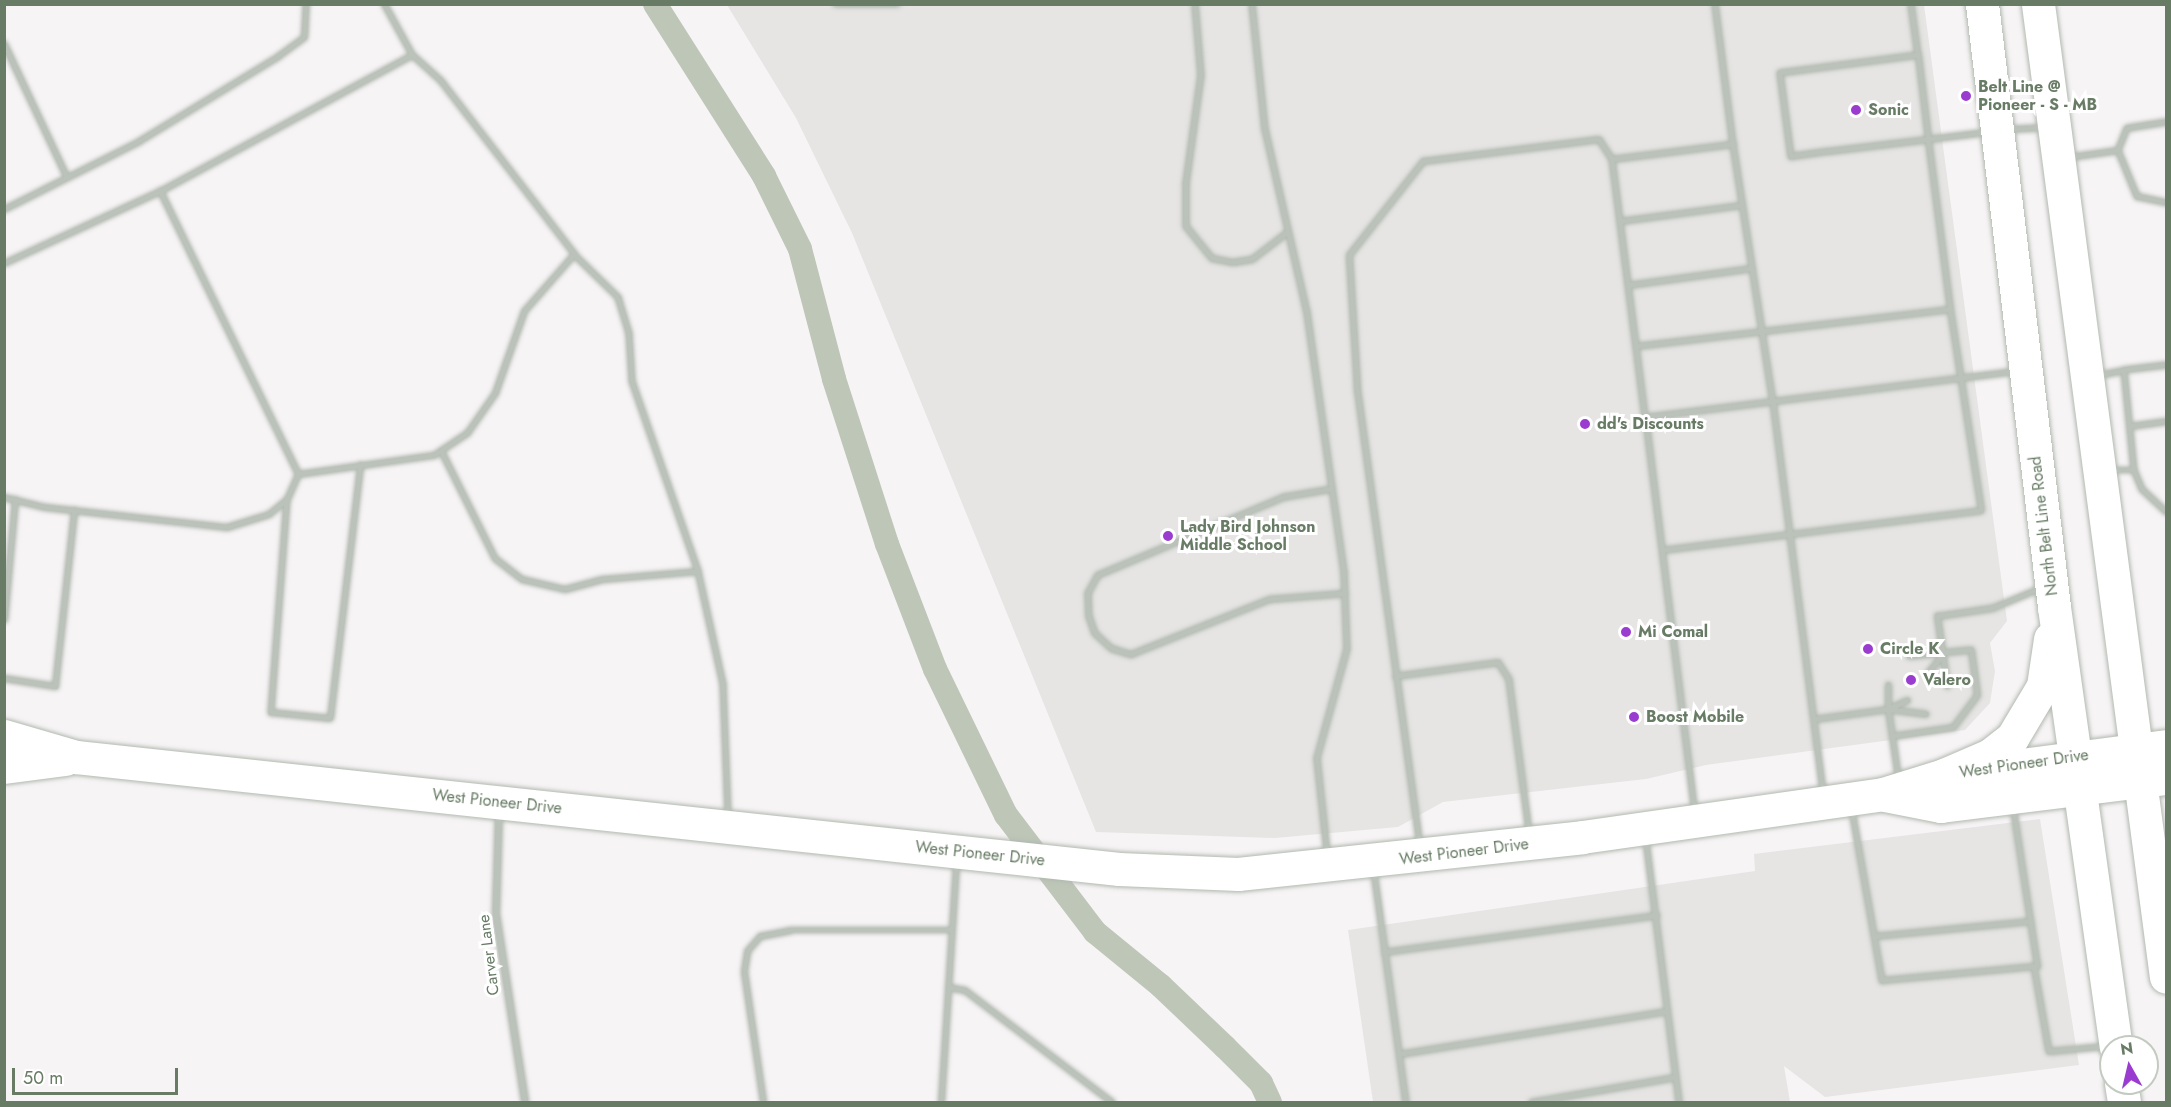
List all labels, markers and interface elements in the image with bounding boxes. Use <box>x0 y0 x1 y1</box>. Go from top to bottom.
place label: Belt Line @ Pioneer - S - MB <box>1978 77 2097 115</box>
marker: Belt Line @ Pioneer - S - MB <box>1959 89 1973 103</box>
place label: Sonic <box>1868 100 1909 120</box>
marker: Sonic <box>1849 103 1863 117</box>
place label: dd's Discounts <box>1597 414 1704 434</box>
marker: dd's Discounts <box>1578 417 1592 431</box>
street label: North Belt Line Road <box>2026 455 2062 597</box>
place label: Lady Bird Johnson Middle School <box>1180 517 1315 555</box>
marker: Lady Bird Johnson Middle School <box>1161 529 1175 543</box>
place label: Mi Comal <box>1638 622 1708 642</box>
marker: Mi Comal <box>1619 625 1633 639</box>
place label: Circle K <box>1880 639 1939 659</box>
marker: Circle K <box>1861 642 1875 656</box>
place label: Valero <box>1923 670 1971 690</box>
marker: Valero <box>1904 673 1918 687</box>
place label: Boost Mobile <box>1646 707 1744 727</box>
marker: Boost Mobile <box>1627 710 1641 724</box>
street label: West Pioneer Drive <box>1958 745 2090 783</box>
street label: West Pioneer Drive <box>431 786 563 818</box>
street label: West Pioneer Drive <box>1398 835 1530 869</box>
street label: West Pioneer Drive <box>914 838 1046 870</box>
street label: Carver Lane <box>475 913 503 997</box>
north arrow <box>2099 1035 2159 1095</box>
text: N <box>2119 1036 2135 1061</box>
scale bar <box>15 1056 182 1094</box>
text: 50 m <box>23 1065 63 1091</box>

